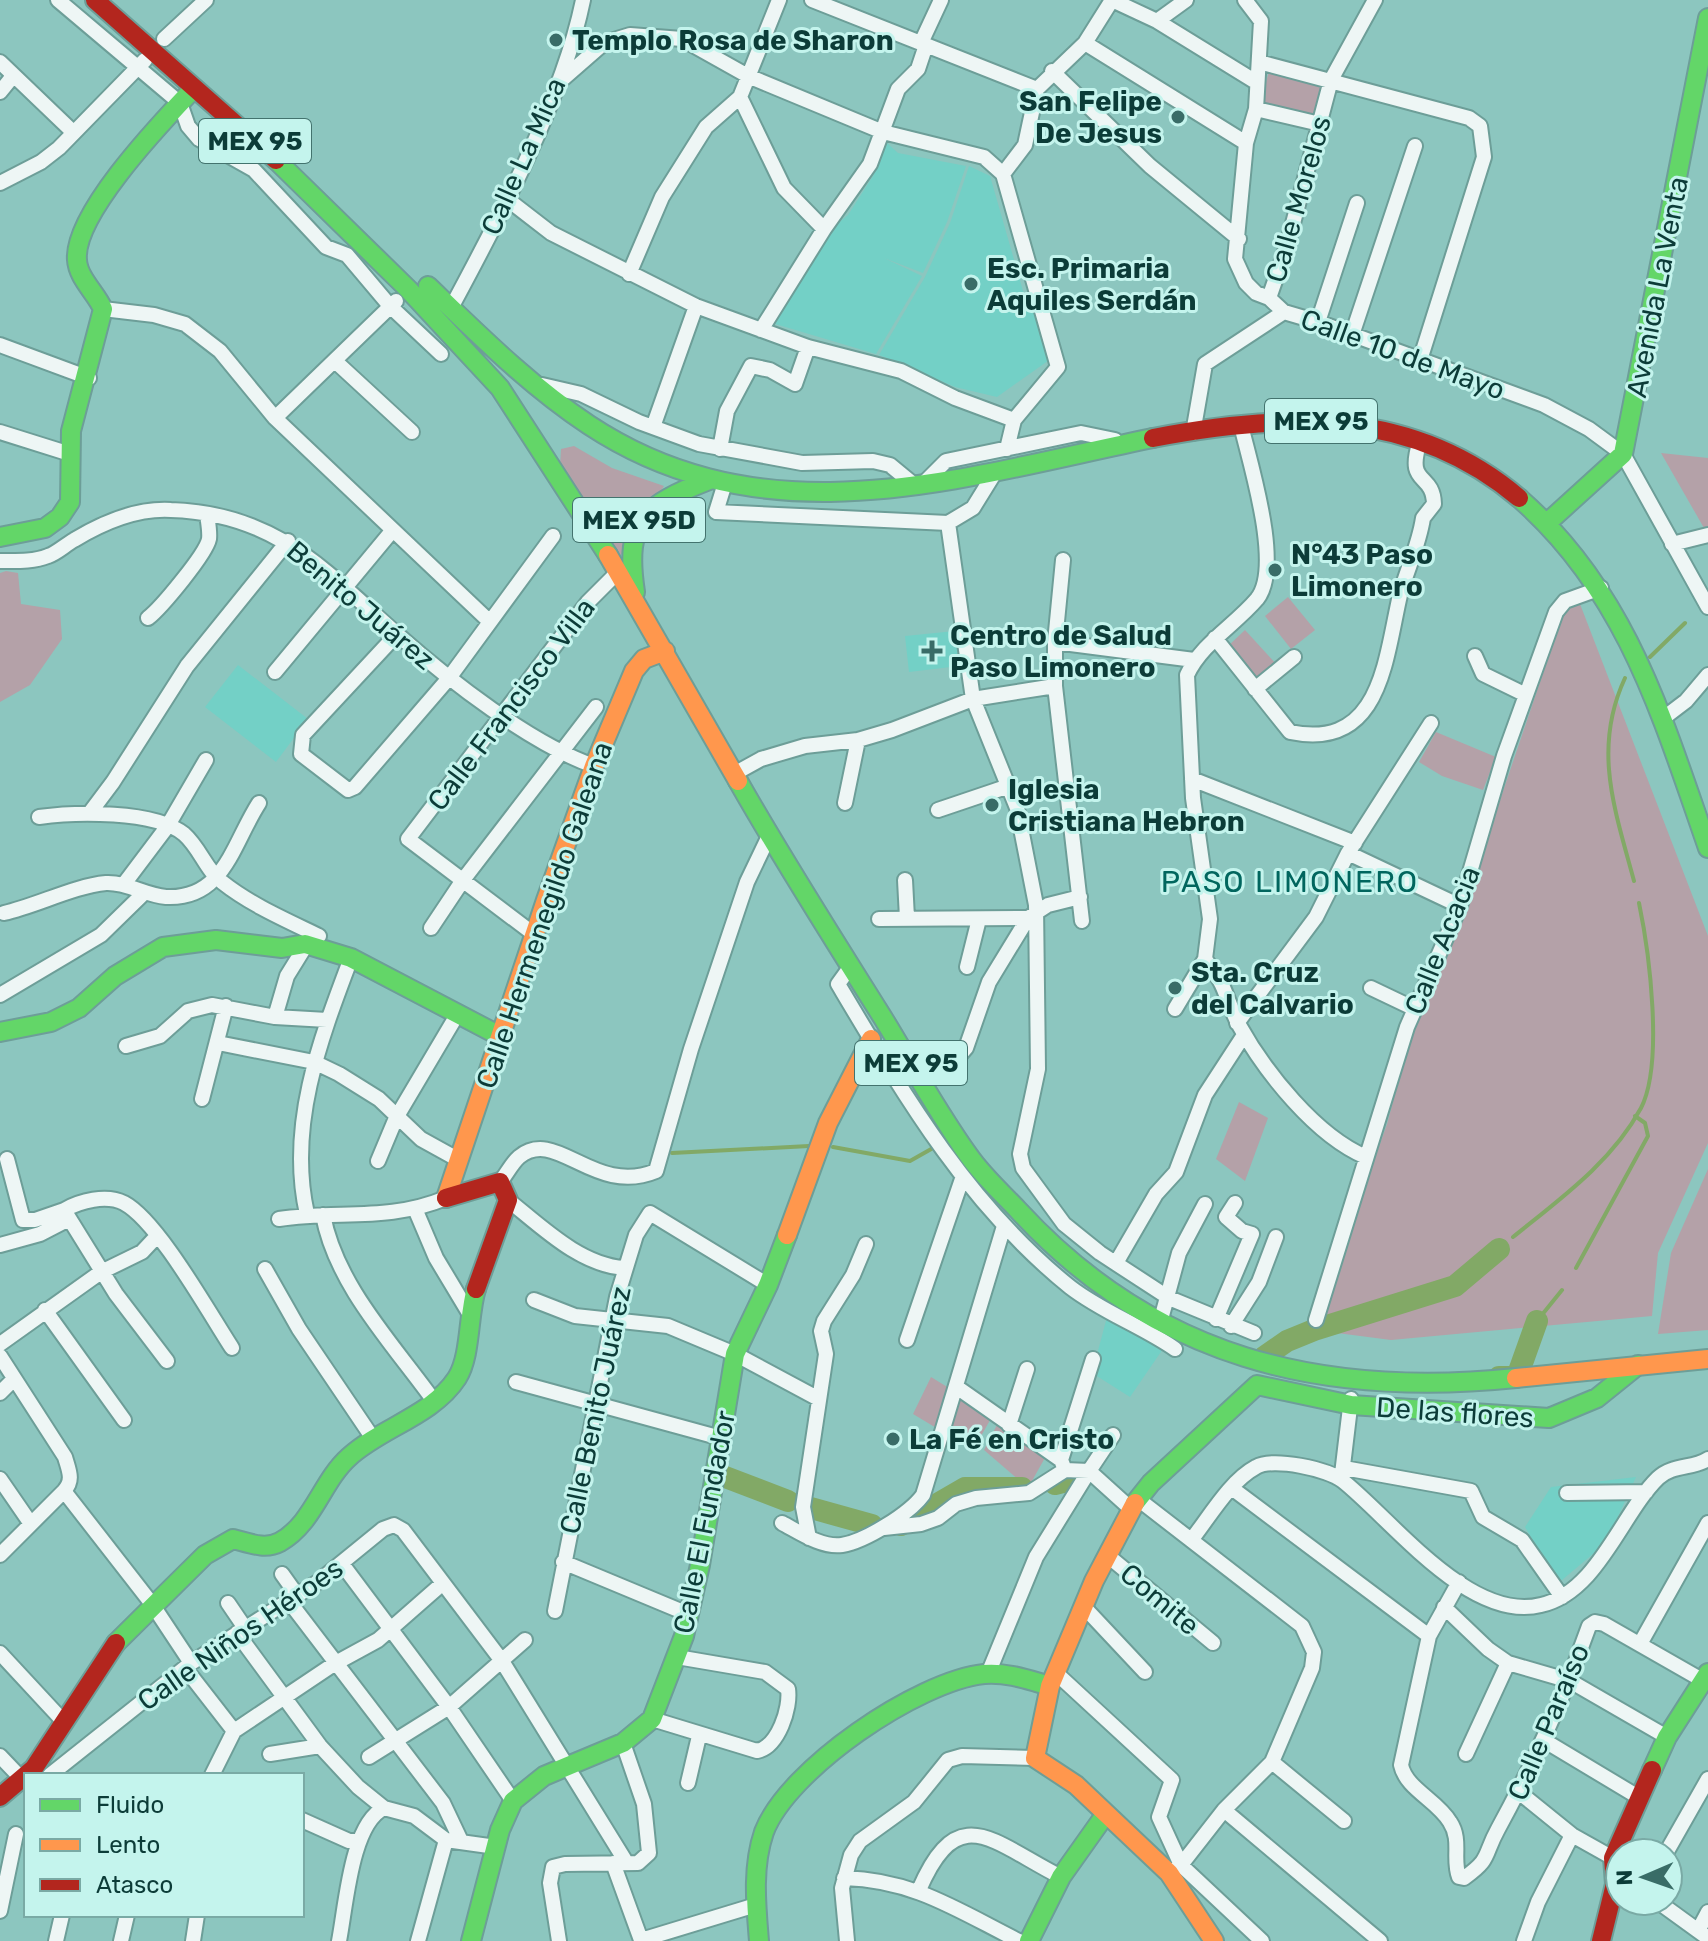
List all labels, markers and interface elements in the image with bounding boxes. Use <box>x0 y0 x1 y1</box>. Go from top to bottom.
place label: Templo Rosa de Sharon <box>572 24 894 57</box>
marker: Templo Rosa de Sharon <box>547 31 565 49</box>
street label: Calle La Mica <box>474 73 573 240</box>
place label: San Felipe De Jesus <box>1019 85 1162 150</box>
marker: San Felipe De Jesus <box>1169 108 1187 126</box>
street label: Calle Morelos <box>1259 112 1338 286</box>
road number: MEX 95 <box>199 119 311 163</box>
street label: Avenida La Venta <box>1620 174 1695 400</box>
place label: Esc. Primaria Aquiles Serdán <box>987 252 1197 317</box>
marker: Esc. Primaria Aquiles Serdán <box>962 275 980 293</box>
street label: Calle 10 de Mayo <box>1296 302 1509 407</box>
road number: MEX 95 <box>1265 399 1377 443</box>
road number: MEX 95D <box>573 498 705 542</box>
street label: Benito Juárez <box>280 534 441 677</box>
place label: N°43 Paso Limonero <box>1291 538 1433 603</box>
marker: N°43 Paso Limonero <box>1266 561 1284 579</box>
street label: Calle Francisco Villa <box>421 592 602 817</box>
place label: Centro de Salud Paso Limonero <box>950 619 1172 684</box>
marker: Centro de Salud Paso Limonero <box>921 640 943 662</box>
street label: Calle Hermenegildo Galeana <box>470 737 619 1093</box>
place label: Iglesia Cristiana Hebron <box>1008 773 1245 838</box>
marker: Iglesia Cristiana Hebron <box>983 796 1001 814</box>
street label: Calle Acacia <box>1398 861 1487 1019</box>
district label: PASO LIMONERO <box>1161 864 1419 900</box>
place label: Sta. Cruz del Calvario <box>1191 956 1354 1021</box>
marker: Sta. Cruz del Calvario <box>1166 979 1184 997</box>
road number: MEX 95 <box>855 1041 967 1085</box>
street label: Calle Benito Juárez <box>553 1283 638 1537</box>
street label: De las flores <box>1375 1391 1535 1434</box>
street label: Calle El Fundador <box>667 1408 742 1636</box>
place label: La Fé en Cristo <box>909 1423 1114 1456</box>
marker: La Fé en Cristo <box>884 1430 902 1448</box>
street label: Calle Niños Héroes <box>131 1551 349 1718</box>
street label: Comite <box>1113 1557 1206 1642</box>
street label: Calle Paraíso <box>1501 1639 1596 1805</box>
legend <box>24 1773 304 1917</box>
text: Fluido <box>96 1791 164 1819</box>
text: Lento <box>96 1831 160 1859</box>
north arrow <box>1604 1837 1684 1917</box>
text: N <box>1611 1869 1638 1886</box>
text: Atasco <box>96 1871 173 1899</box>

